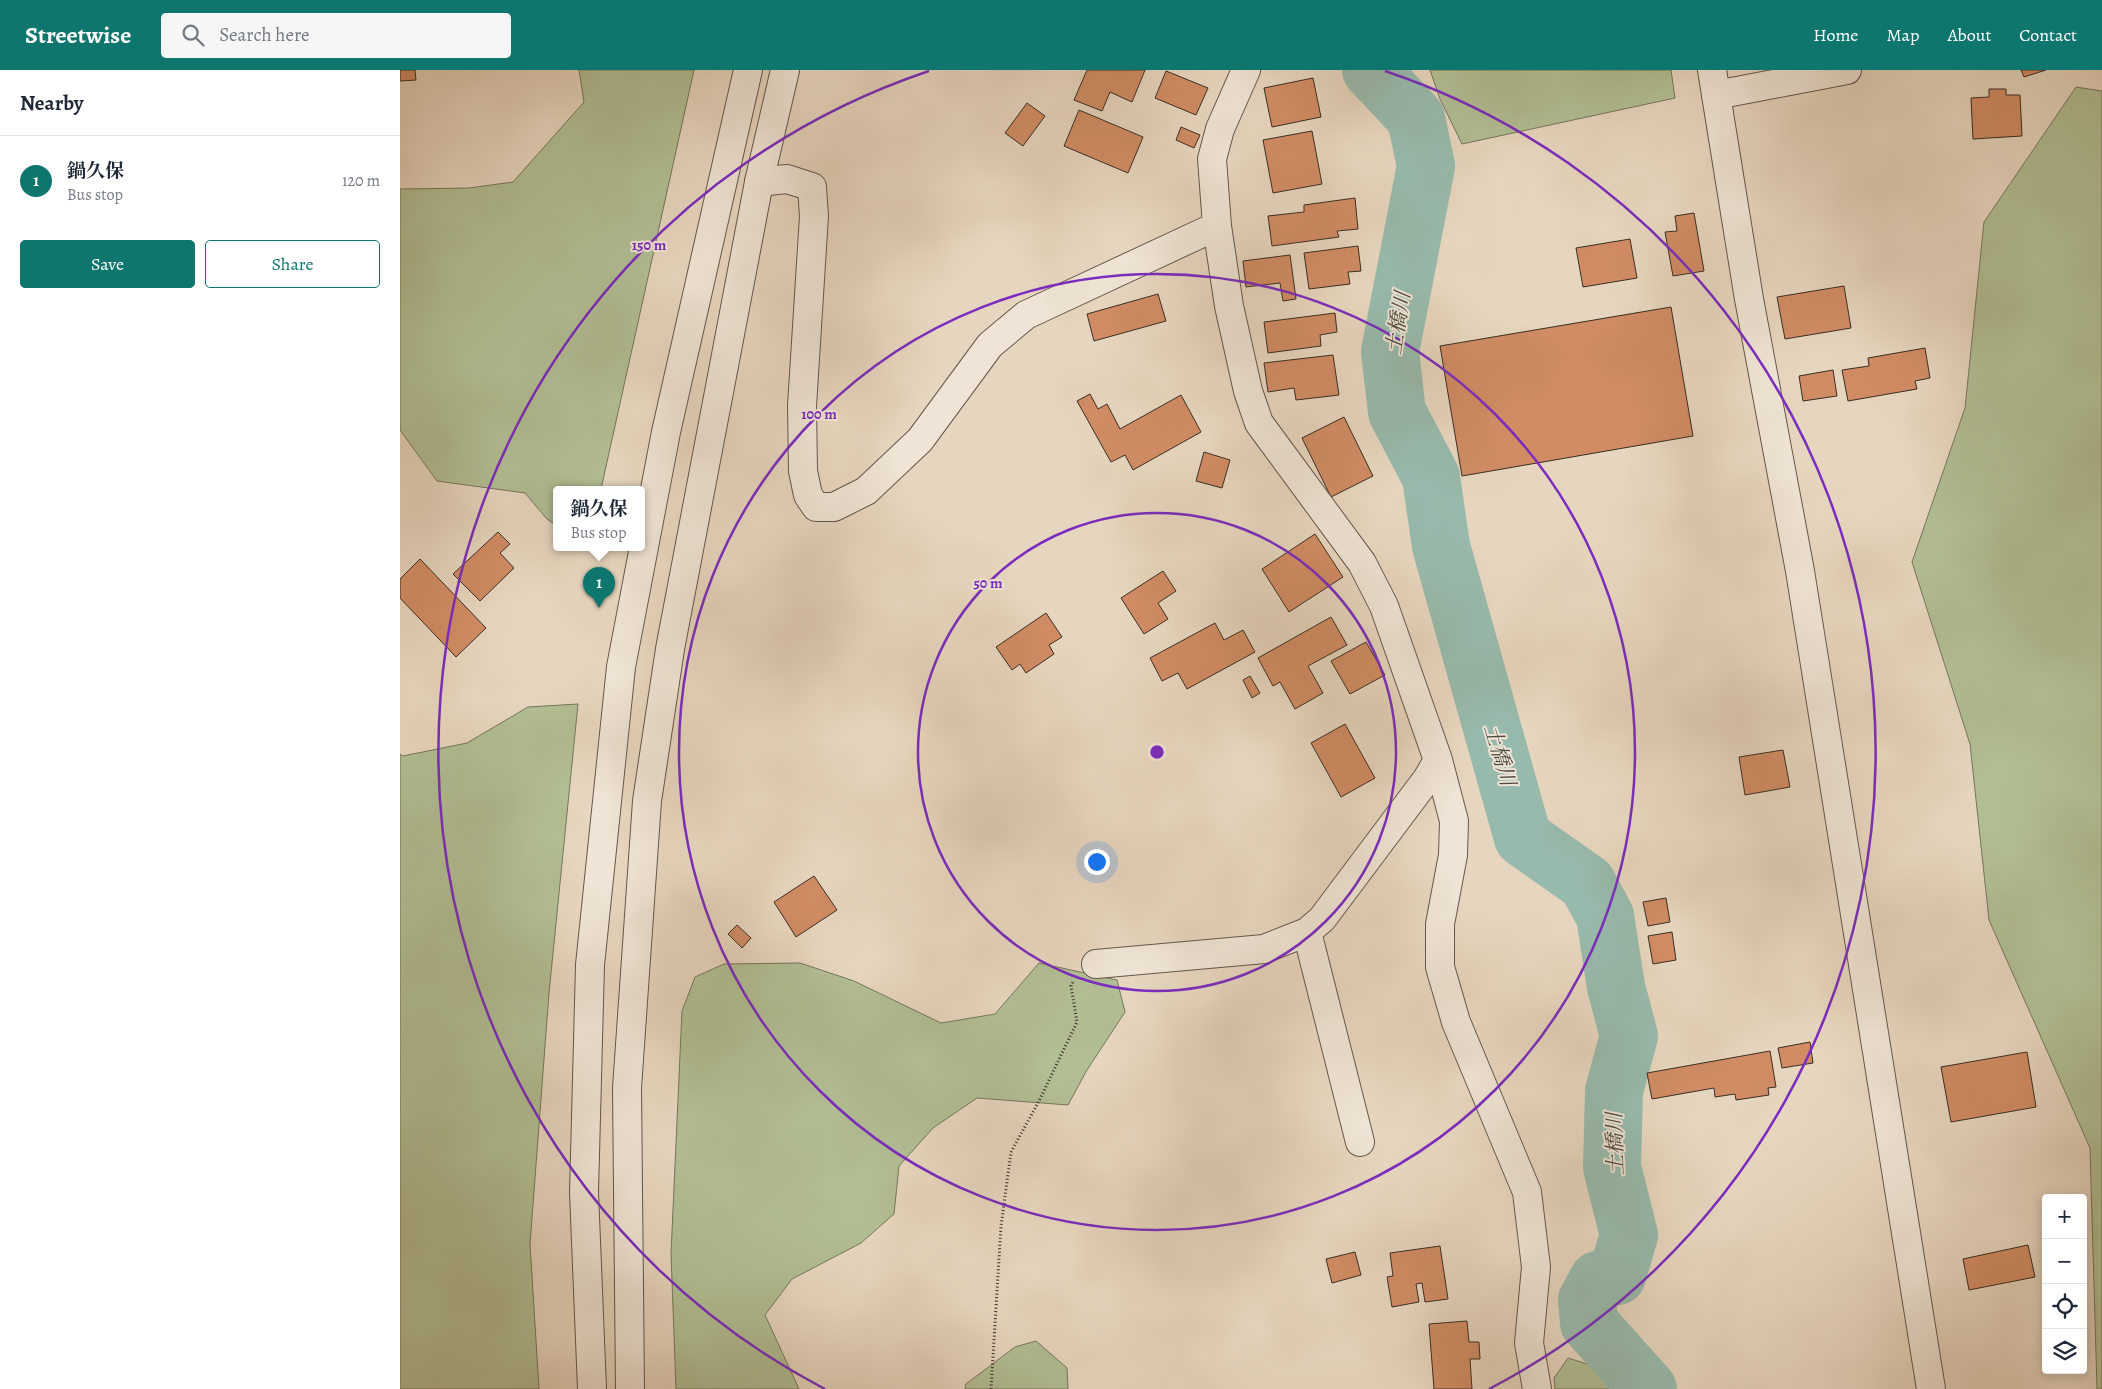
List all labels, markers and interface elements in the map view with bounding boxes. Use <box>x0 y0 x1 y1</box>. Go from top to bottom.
search box <box>161 13 511 58</box>
text: Streetwise <box>25 19 131 51</box>
icon: search <box>179 21 207 49</box>
text: Search here <box>219 22 310 48</box>
text: Home <box>1813 23 1858 47</box>
text: Map <box>1886 23 1919 47</box>
text: About <box>1947 23 1991 47</box>
text: Contact <box>2019 23 2077 47</box>
text: Nearby <box>20 89 83 117</box>
text: 鍋久保 <box>67 158 124 184</box>
text: 1 <box>33 170 39 192</box>
text: 120 m <box>342 170 380 192</box>
text: Bus stop <box>67 184 123 206</box>
text: 150 m <box>632 235 667 255</box>
button: Save <box>20 240 195 288</box>
button: Share <box>205 240 380 288</box>
water label: 土橋川 <box>1379 288 1417 356</box>
text: 100 m <box>801 404 837 424</box>
popup <box>553 486 645 551</box>
text: 鍋久保 <box>570 496 628 522</box>
text: Bus stop <box>570 522 626 544</box>
pin: 1 <box>583 567 615 608</box>
text: 50 m <box>973 573 1003 593</box>
water label: 土橋川 <box>1478 721 1523 791</box>
centre of rings <box>1148 743 1166 761</box>
your location <box>1084 849 1110 875</box>
water label: 土橋川 <box>1600 1110 1630 1176</box>
map controls <box>2042 1194 2087 1374</box>
button: + <box>2042 1194 2087 1239</box>
button: − <box>2042 1239 2087 1284</box>
button: locate <box>2042 1284 2087 1329</box>
button: layers <box>2042 1329 2087 1374</box>

